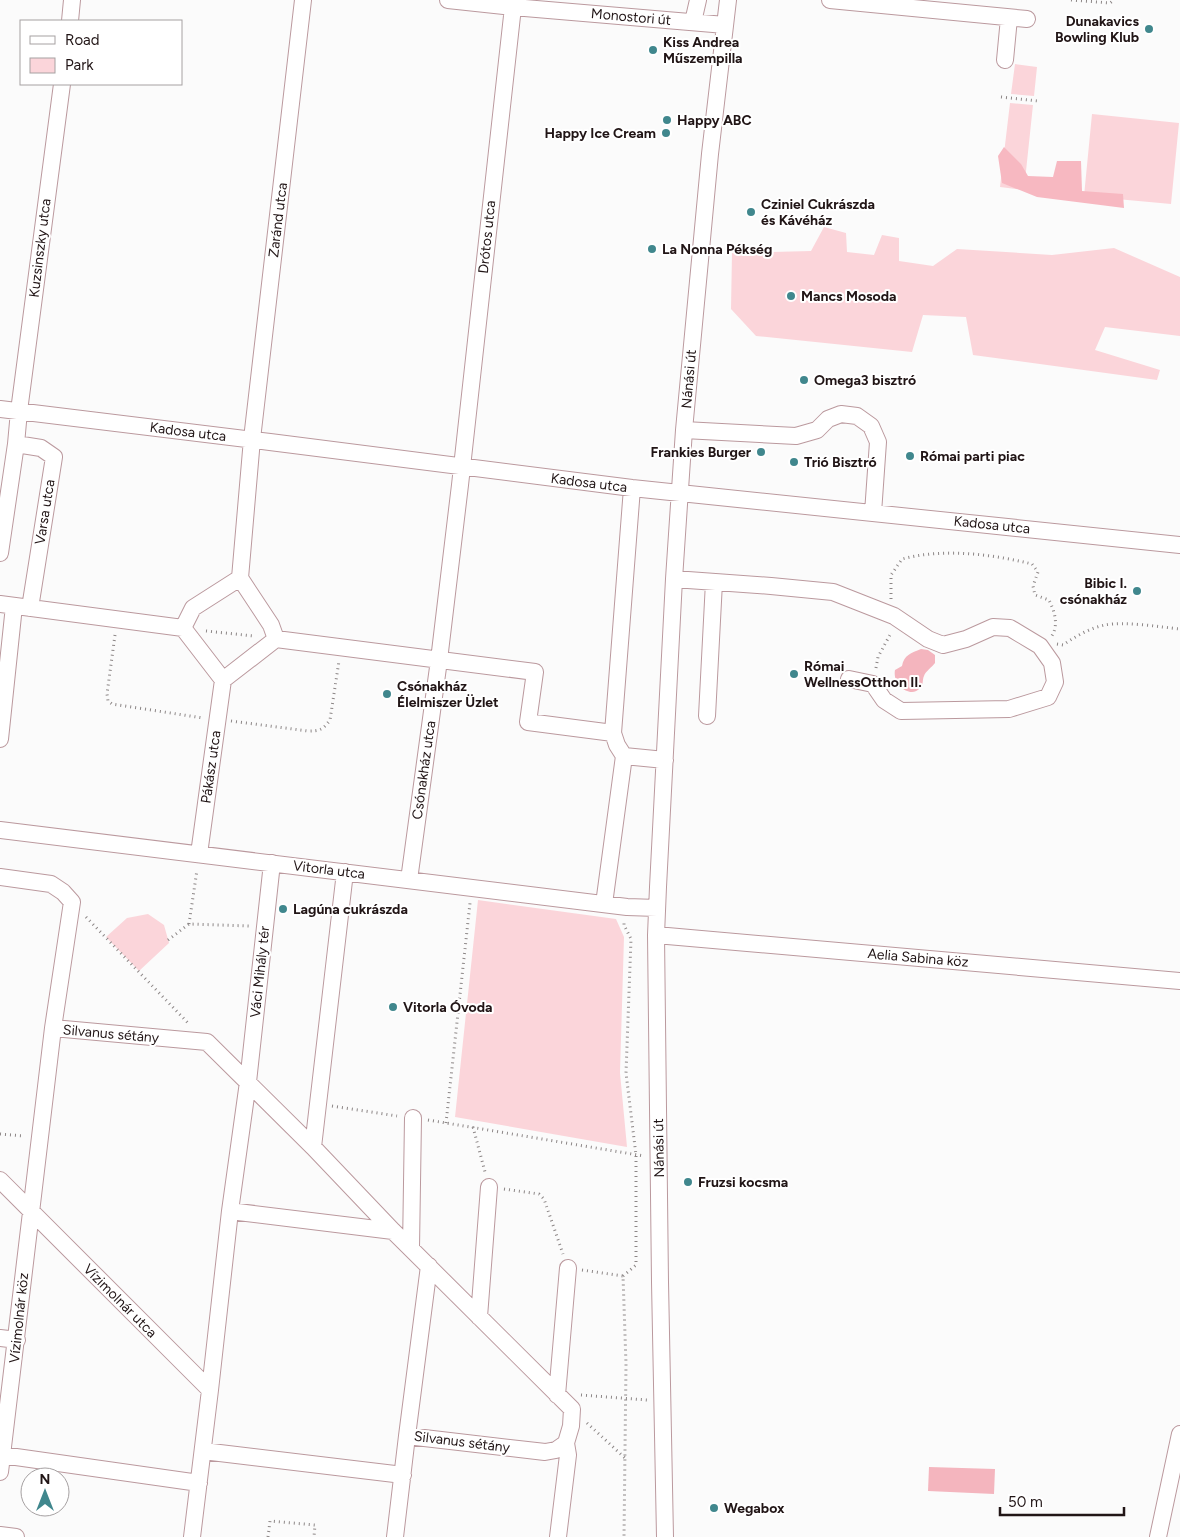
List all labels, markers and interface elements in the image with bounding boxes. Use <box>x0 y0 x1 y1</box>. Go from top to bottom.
street label: Monostori út <box>590 5 672 29</box>
place label: Dunakavics Bowling Klub <box>1055 13 1139 46</box>
legend <box>20 20 182 85</box>
marker: Dunakavics Bowling Klub <box>1143 23 1155 35</box>
text: Road <box>65 31 100 49</box>
place label: Kiss Andrea Műszempilla <box>663 34 743 67</box>
marker: Kiss Andrea Műszempilla <box>647 44 659 56</box>
text: Park <box>65 56 94 74</box>
place label: Happy ABC <box>677 112 752 129</box>
marker: Happy ABC <box>661 114 673 126</box>
place label: Happy Ice Cream <box>544 125 656 142</box>
marker: Happy Ice Cream <box>660 127 672 139</box>
street label: Zaránd utca <box>265 182 291 258</box>
place label: Cziniel Cukrászda és Kávéház <box>761 196 875 229</box>
street label: Kuzsinszky utca <box>25 198 55 298</box>
street label: Drótos utca <box>475 199 499 275</box>
marker: Cziniel Cukrászda és Kávéház <box>745 206 757 218</box>
place label: La Nonna Pékség <box>662 241 772 258</box>
marker: La Nonna Pékség <box>646 243 658 255</box>
place label: Mancs Mosoda <box>801 288 897 305</box>
marker: Mancs Mosoda <box>785 290 797 302</box>
street label: Nánási út <box>678 349 700 409</box>
place label: Omega3 bisztró <box>814 372 916 389</box>
marker: Omega3 bisztró <box>798 374 810 386</box>
street label: Kadosa utca <box>149 419 227 445</box>
place label: Frankies Burger <box>651 444 752 461</box>
marker: Frankies Burger <box>755 446 767 458</box>
place label: Római parti piac <box>920 448 1025 465</box>
marker: Római parti piac <box>904 450 916 462</box>
place label: Trió Bisztró <box>804 454 877 471</box>
marker: Trió Bisztró <box>788 456 800 468</box>
street label: Kadosa utca <box>550 470 628 496</box>
street label: Varsa utca <box>31 478 59 546</box>
street label: Kadosa utca <box>953 513 1031 537</box>
place label: Bibic I. csónakház <box>1060 575 1127 608</box>
marker: Bibic I. csónakház <box>1131 585 1143 597</box>
place label: Római WellnessOtthon II. <box>804 658 922 691</box>
marker: Római WellnessOtthon II. <box>788 668 800 680</box>
place label: Csónakház Élelmiszer Üzlet <box>397 678 499 711</box>
marker: Csónakház Élelmiszer Üzlet <box>381 688 393 700</box>
street label: Csónakház utca <box>409 720 439 820</box>
street label: Pákász utca <box>197 729 225 805</box>
street label: Vitorla utca <box>292 857 366 883</box>
place label: Lagúna cukrászda <box>293 901 408 918</box>
marker: Lagúna cukrászda <box>277 903 289 915</box>
street label: Váci Mihály tér <box>247 925 273 1019</box>
street label: Aelia Sabina köz <box>867 945 969 971</box>
place label: Vitorla Óvoda <box>403 999 492 1016</box>
marker: Vitorla Óvoda <box>387 1001 399 1013</box>
street label: Silvanus sétány <box>62 1021 160 1047</box>
street label: Nánási út <box>650 1118 668 1178</box>
place label: Fruzsi kocsma <box>698 1174 788 1191</box>
marker: Fruzsi kocsma <box>682 1176 694 1188</box>
street label: Vízimolnár utca <box>80 1261 160 1341</box>
street label: Vízimolnár köz <box>6 1272 32 1364</box>
street label: Silvanus sétány <box>413 1428 512 1456</box>
north arrow <box>20 1467 70 1517</box>
text: N <box>40 1471 50 1488</box>
scale bar <box>1000 1484 1124 1516</box>
text: 50 m <box>1008 1493 1043 1511</box>
place label: Wegabox <box>724 1500 785 1517</box>
marker: Wegabox <box>708 1502 720 1514</box>

